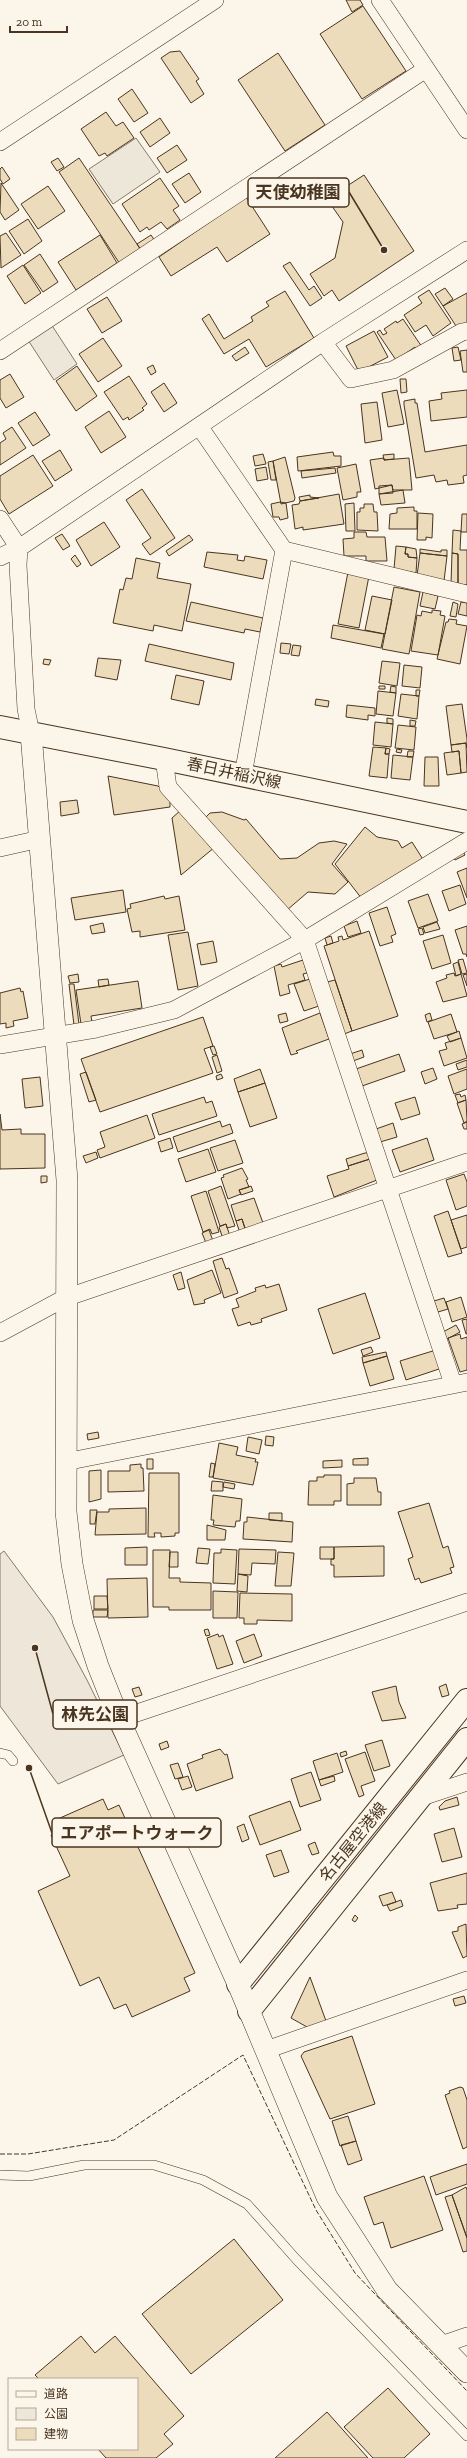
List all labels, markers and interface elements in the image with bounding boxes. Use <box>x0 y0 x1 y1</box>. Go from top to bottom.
scale bar <box>10 8 67 34</box>
text: 20 m <box>16 15 43 29</box>
callout: 天使幼稚園 <box>248 178 349 207</box>
text: 天使幼稚園 <box>256 182 341 202</box>
street label: 春日井稲沢線 <box>185 754 283 792</box>
callout: 林先公園 <box>53 1700 137 1729</box>
text: 林先公園 <box>61 1704 129 1724</box>
street label: 名古屋空港線 <box>315 1799 391 1885</box>
callout: エアポートウォーク <box>52 1818 221 1847</box>
text: エアポートウォーク <box>61 1823 214 1843</box>
legend <box>8 2378 138 2450</box>
text: 道路 <box>44 2387 68 2401</box>
text: 公園 <box>44 2407 68 2421</box>
text: 建物 <box>44 2427 68 2441</box>

